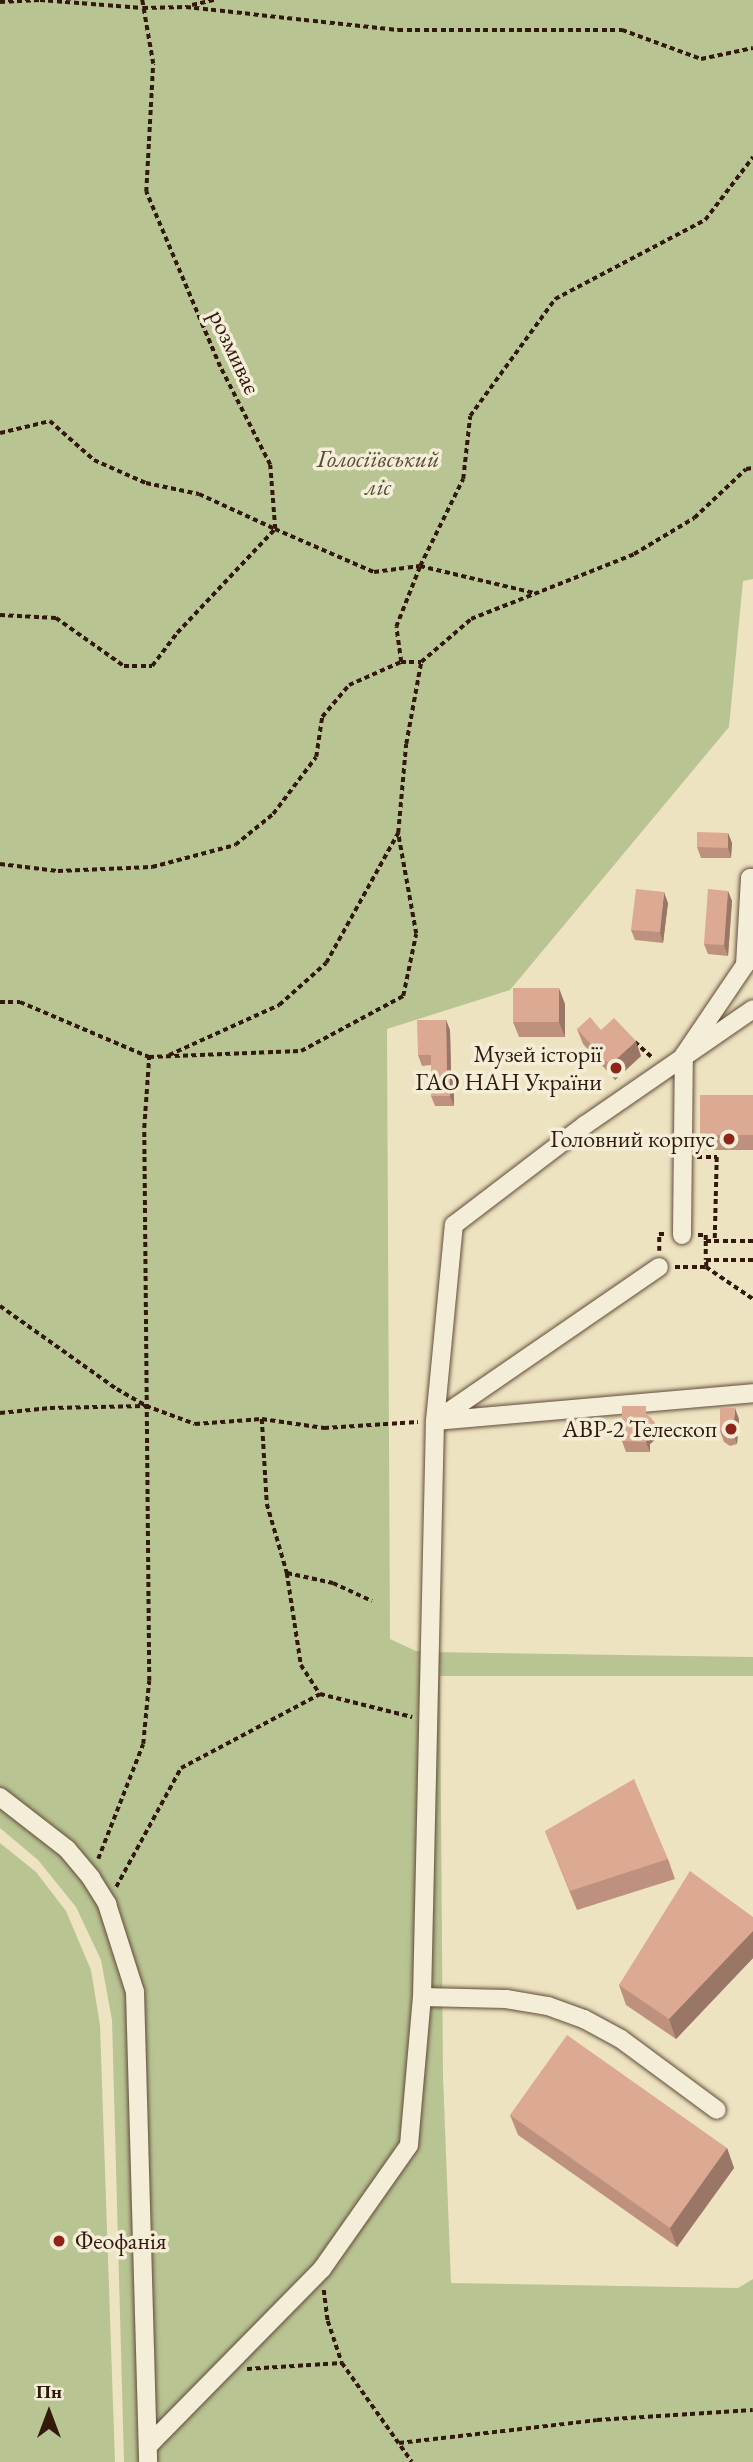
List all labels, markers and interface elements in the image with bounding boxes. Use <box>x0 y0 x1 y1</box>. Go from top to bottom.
street label: розмиває <box>203 305 267 399</box>
park label: Голосіївський ліс <box>317 445 439 501</box>
place label: Музей історії ГАО НАН України <box>415 1040 602 1096</box>
marker: Музей історії ГАО НАН України <box>608 1060 624 1076</box>
place label: Головний корпус <box>550 1125 715 1153</box>
marker: Головний корпус <box>721 1131 737 1147</box>
place label: АВР-2 Телескоп <box>562 1415 717 1443</box>
marker: АВР-2 Телескоп <box>723 1421 739 1437</box>
place label: Феофанія <box>75 2227 167 2255</box>
marker: Феофанія <box>49 2231 69 2251</box>
north arrow <box>14 2378 84 2448</box>
text: Пн <box>36 2379 62 2404</box>

